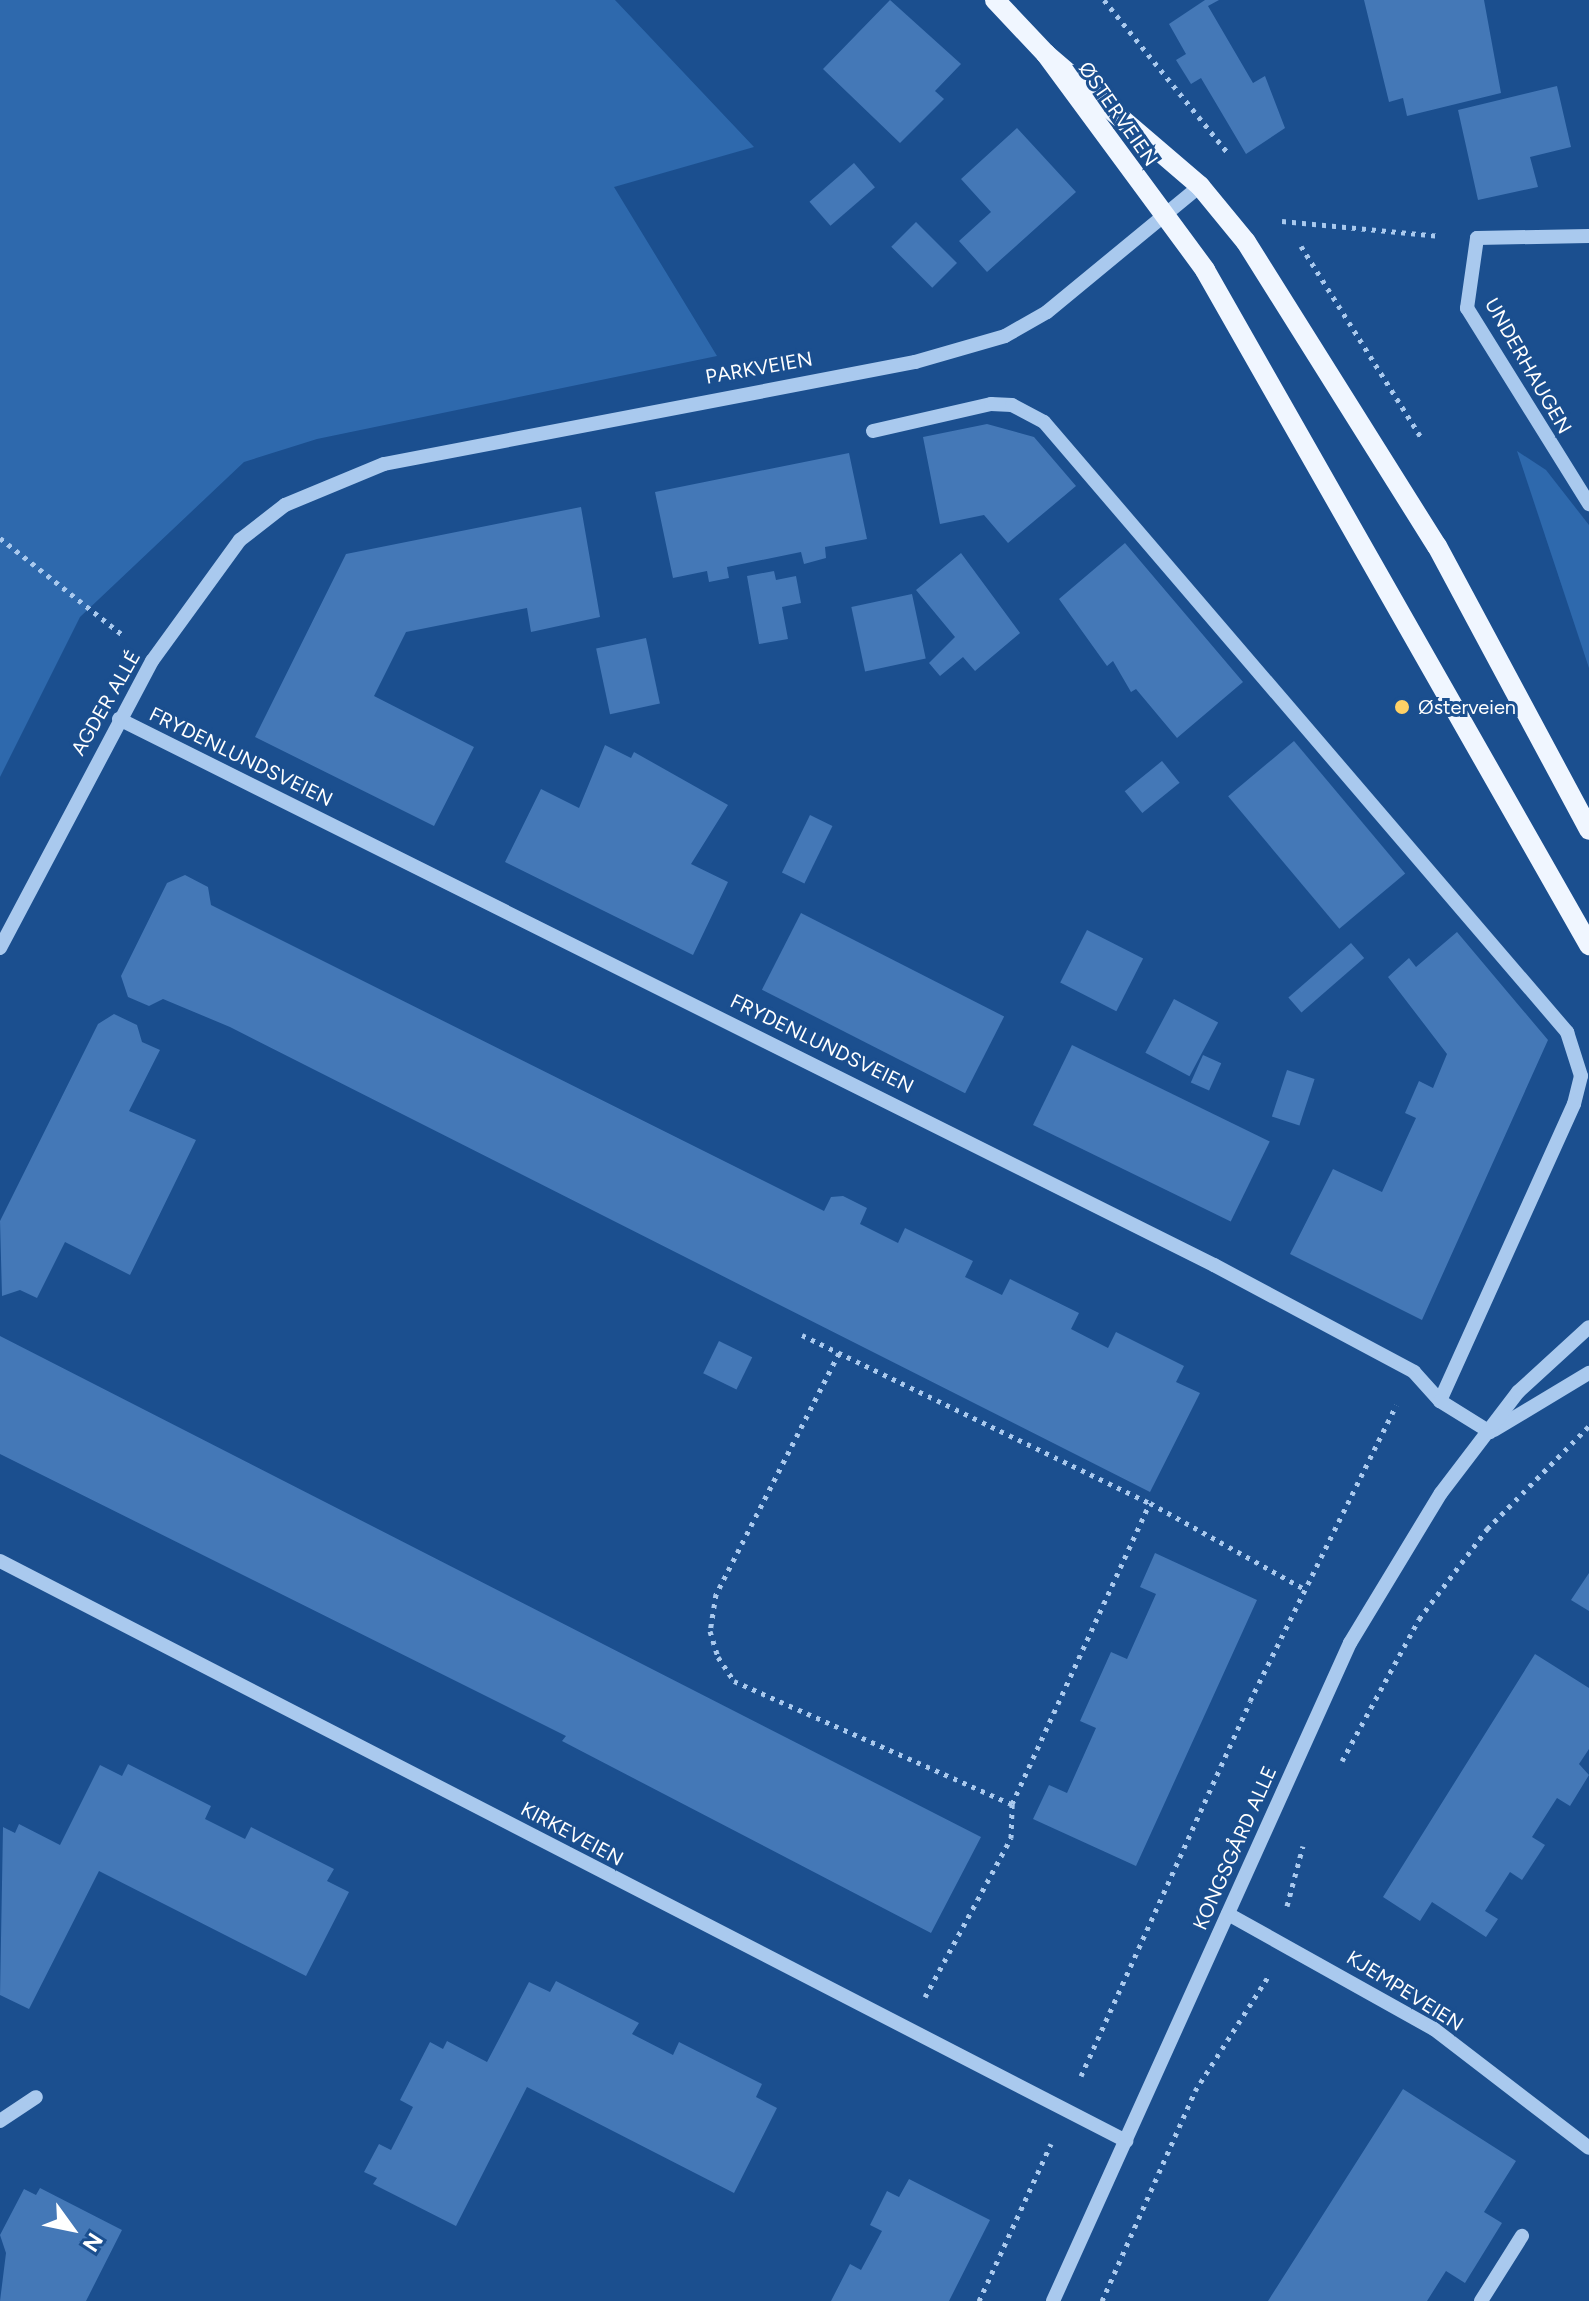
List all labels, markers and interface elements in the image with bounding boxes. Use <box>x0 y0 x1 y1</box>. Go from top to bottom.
street label: ØSTERVEIEN <box>1073 57 1163 171</box>
street label: UNDERHAUGEN <box>1479 294 1577 438</box>
street label: PARKVEIEN <box>704 347 814 389</box>
street label: AGDER ALLÉ <box>66 646 146 760</box>
place label: Østerveien <box>1418 695 1516 719</box>
marker: Østerveien <box>1393 698 1411 716</box>
street label: FRYDENLUNDSVEIEN <box>145 702 337 812</box>
street label: FRYDENLUNDSVEIEN <box>726 989 918 1099</box>
street label: KONGSGÅRD ALLE <box>1188 1762 1282 1934</box>
street label: KIRKEVEIEN <box>517 1797 627 1871</box>
street label: KJEMPEVEIEN <box>1342 1946 1468 2036</box>
north arrow <box>32 2189 112 2269</box>
text: N <box>77 2228 109 2257</box>

